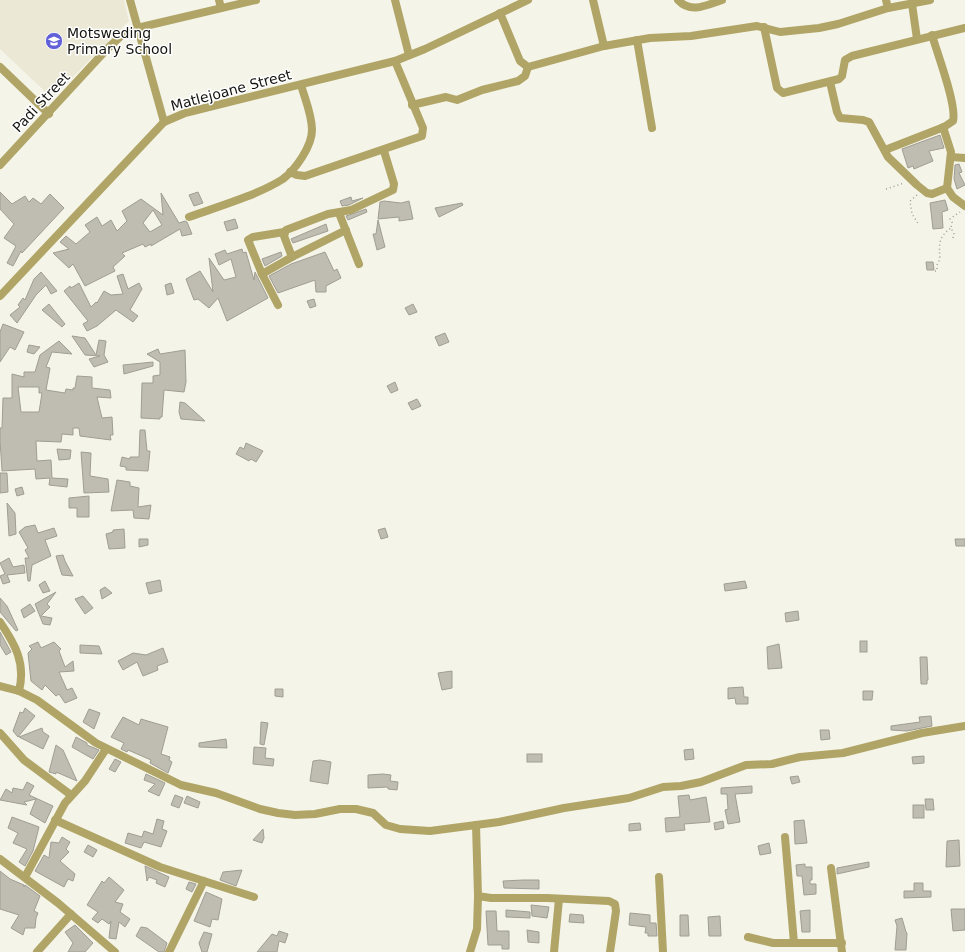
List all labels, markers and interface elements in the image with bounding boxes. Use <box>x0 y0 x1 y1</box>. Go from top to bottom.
place label: Motsweding Primary School <box>67 25 172 57</box>
school or university icon: Motsweding Primary School <box>44 31 64 51</box>
street label: Matlejoane Street <box>169 66 294 114</box>
street label: Padi Street <box>9 68 73 135</box>

